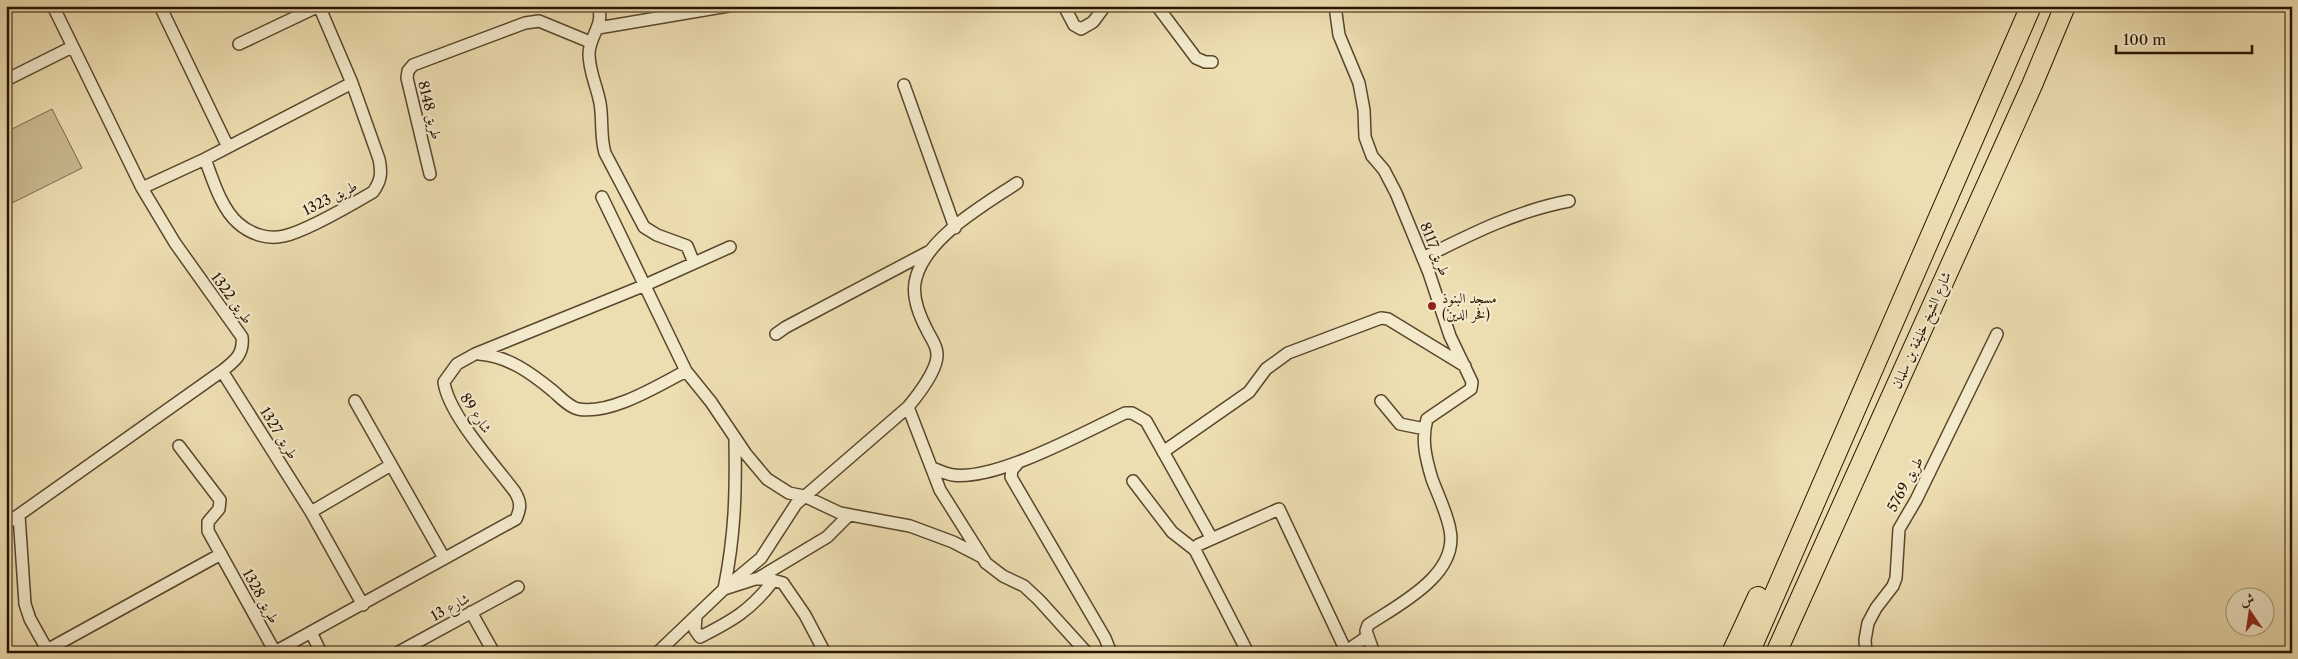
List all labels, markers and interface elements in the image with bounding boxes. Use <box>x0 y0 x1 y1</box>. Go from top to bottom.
scale bar <box>2116 22 2252 54</box>
text: 100 m <box>2123 30 2166 49</box>
street label: طريق 8148 <box>414 79 446 141</box>
street label: طريق 1323 <box>300 177 360 219</box>
street label: طريق 8117 <box>1416 220 1454 279</box>
street label: طريق 1322 <box>207 269 257 327</box>
street label: شارع الشيخ خليفة بن سلمان <box>1887 269 1959 393</box>
place label: مسجد البنوذ (فخر الدين) <box>1442 289 1497 323</box>
marker: مسجد البنوذ (فخر الدين) <box>1426 300 1438 312</box>
street label: شارع 89 <box>454 390 496 438</box>
street label: طريق 1327 <box>256 404 302 462</box>
street label: طريق 5769 <box>1883 453 1927 515</box>
street label: طريق 1328 <box>239 566 283 626</box>
north arrow <box>2226 586 2276 636</box>
street label: شارع 13 <box>427 589 474 628</box>
text: ش <box>2238 589 2256 610</box>

